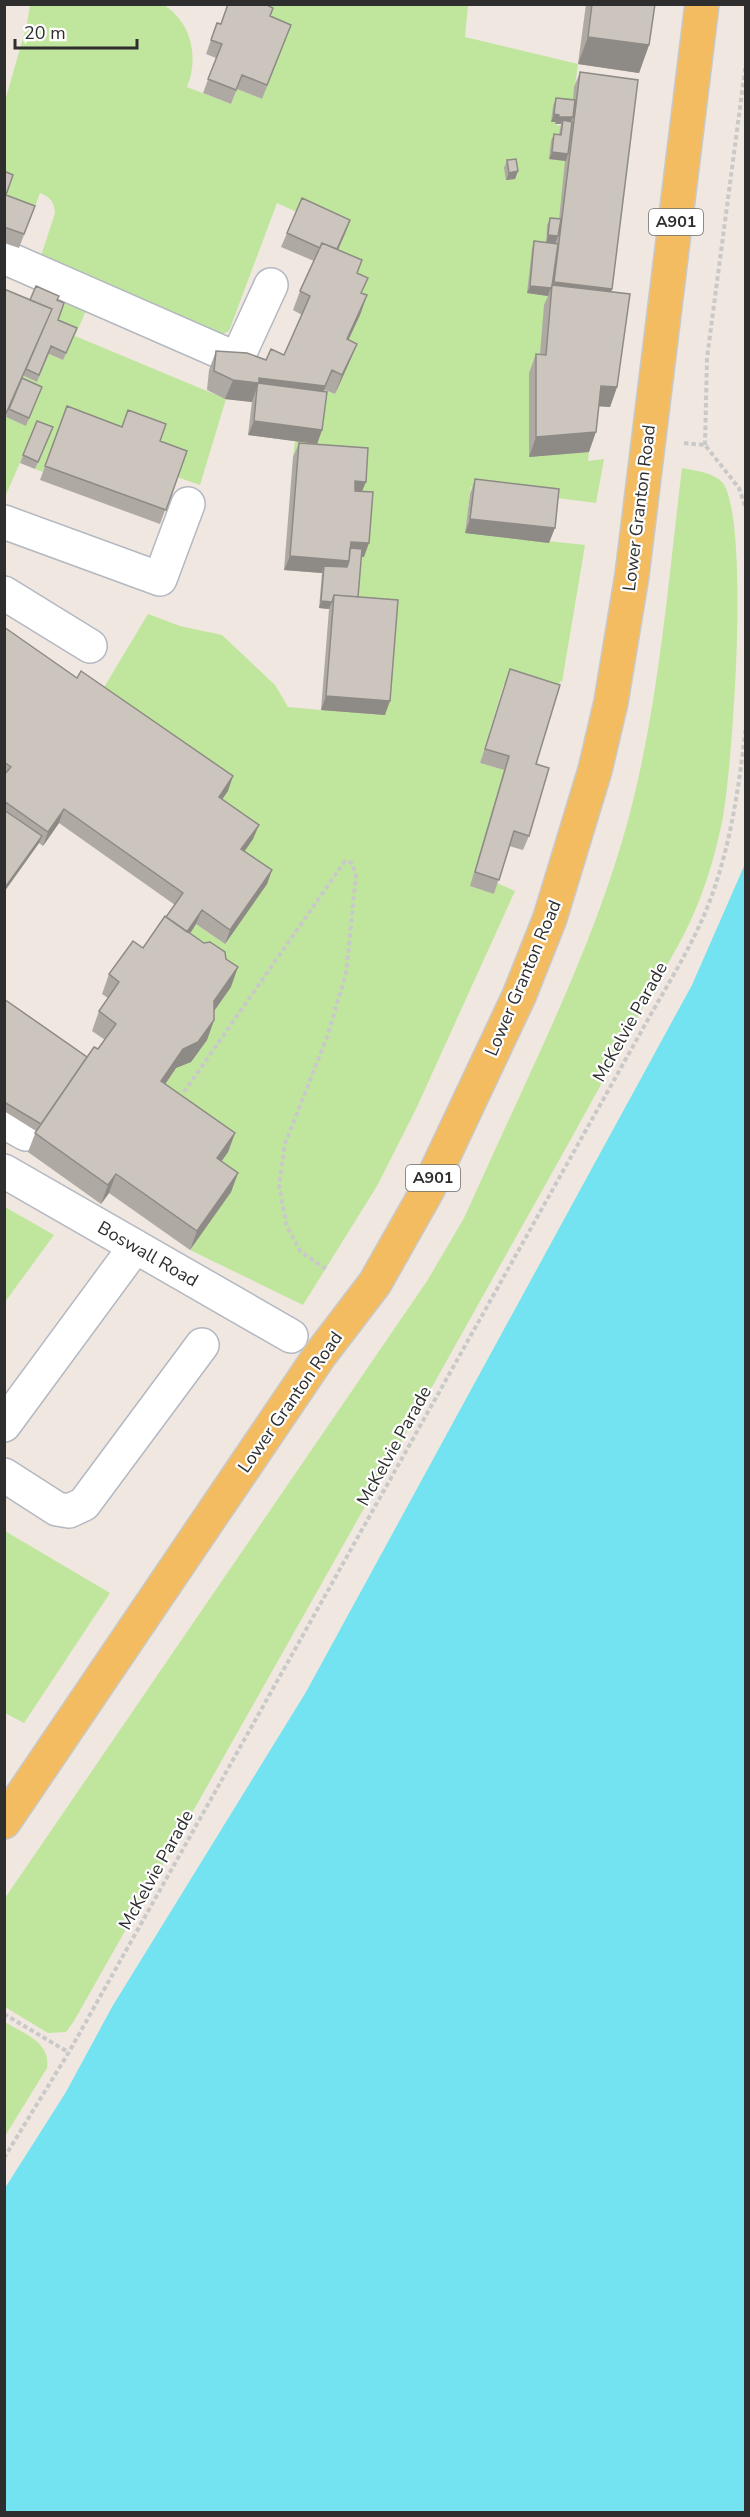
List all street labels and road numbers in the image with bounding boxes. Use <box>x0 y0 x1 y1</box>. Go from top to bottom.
road number: A901 <box>649 209 703 235</box>
street label: Lower Granton Road <box>617 423 661 593</box>
street label: Lower Granton Road <box>479 896 567 1060</box>
street label: McKelvie Parade <box>587 958 673 1086</box>
road number: A901 <box>406 1165 460 1191</box>
street label: Boswall Road <box>93 1216 203 1292</box>
street label: Lower Granton Road <box>232 1327 348 1477</box>
street label: McKelvie Parade <box>351 1382 437 1510</box>
street label: McKelvie Parade <box>113 1806 199 1934</box>

